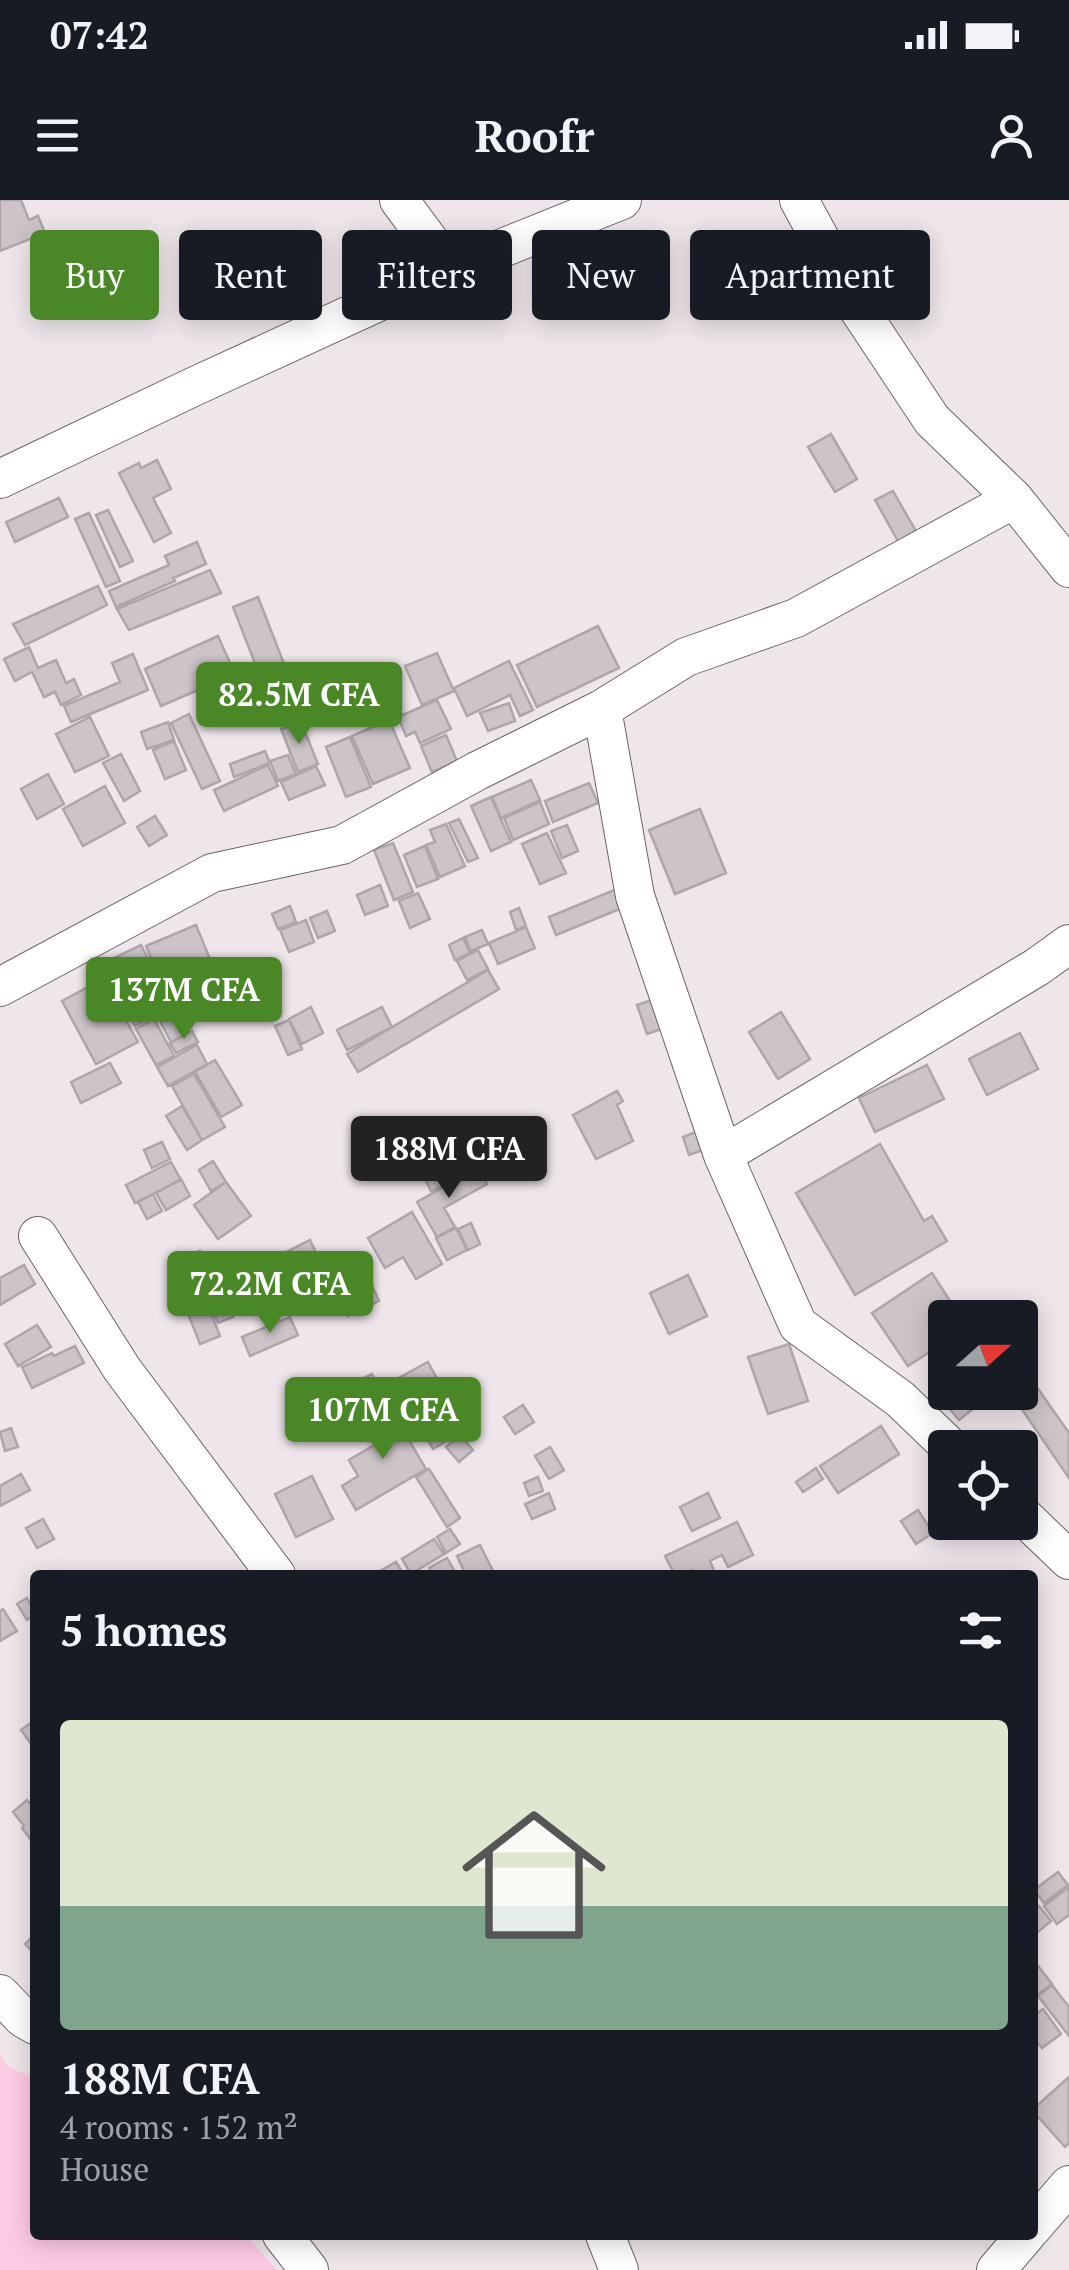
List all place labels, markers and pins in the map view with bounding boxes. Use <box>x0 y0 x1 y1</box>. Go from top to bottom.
pin: 82.5M CFA <box>185 662 413 747</box>
pin: 137M CFA <box>81 957 287 1042</box>
pin: 188M CFA <box>346 1116 552 1201</box>
pin: 72.2M CFA <box>156 1251 384 1336</box>
pin: 107M CFA <box>280 1377 486 1462</box>

